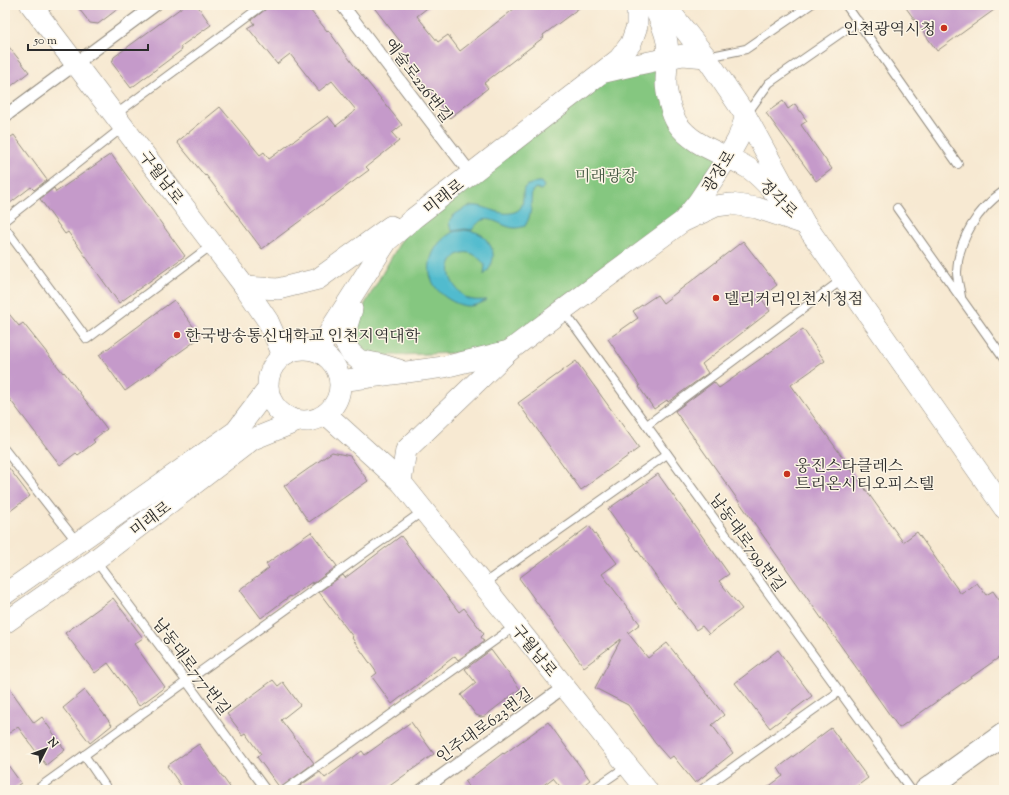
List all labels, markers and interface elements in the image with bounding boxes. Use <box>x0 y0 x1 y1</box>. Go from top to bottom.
place label: 인천광역시청 <box>843 19 936 42</box>
marker: 인천광역시청 <box>939 23 949 33</box>
scale bar <box>28 26 148 52</box>
text: 50 m <box>33 32 57 50</box>
street label: 예술로226번길 <box>378 35 456 128</box>
street label: 광장로 <box>698 146 742 198</box>
street label: 구월남로 <box>132 147 188 211</box>
park label: 미래광장 <box>575 166 637 189</box>
street label: 미래로 <box>419 174 470 221</box>
street label: 정각로 <box>753 175 802 225</box>
place label: 델리커리인천시청점 <box>724 289 863 312</box>
marker: 델리커리인천시청점 <box>711 293 721 303</box>
place label: 한국방송통신대학교 인천지역대학 <box>185 326 421 349</box>
marker: 한국방송통신대학교 인천지역대학 <box>172 330 182 340</box>
place label: 웅진스타클레스 트리온시티오피스텔 <box>795 456 934 497</box>
marker: 웅진스타클레스 트리온시티오피스텔 <box>782 469 792 479</box>
street label: 남동대로799번길 <box>703 490 789 597</box>
street label: 미래로 <box>126 497 177 543</box>
street label: 남동대로777번길 <box>146 614 234 721</box>
street label: 구월남로 <box>505 620 562 683</box>
street label: 인주대로623번길 <box>432 684 539 770</box>
north arrow <box>26 729 66 769</box>
text: N <box>43 734 62 752</box>

